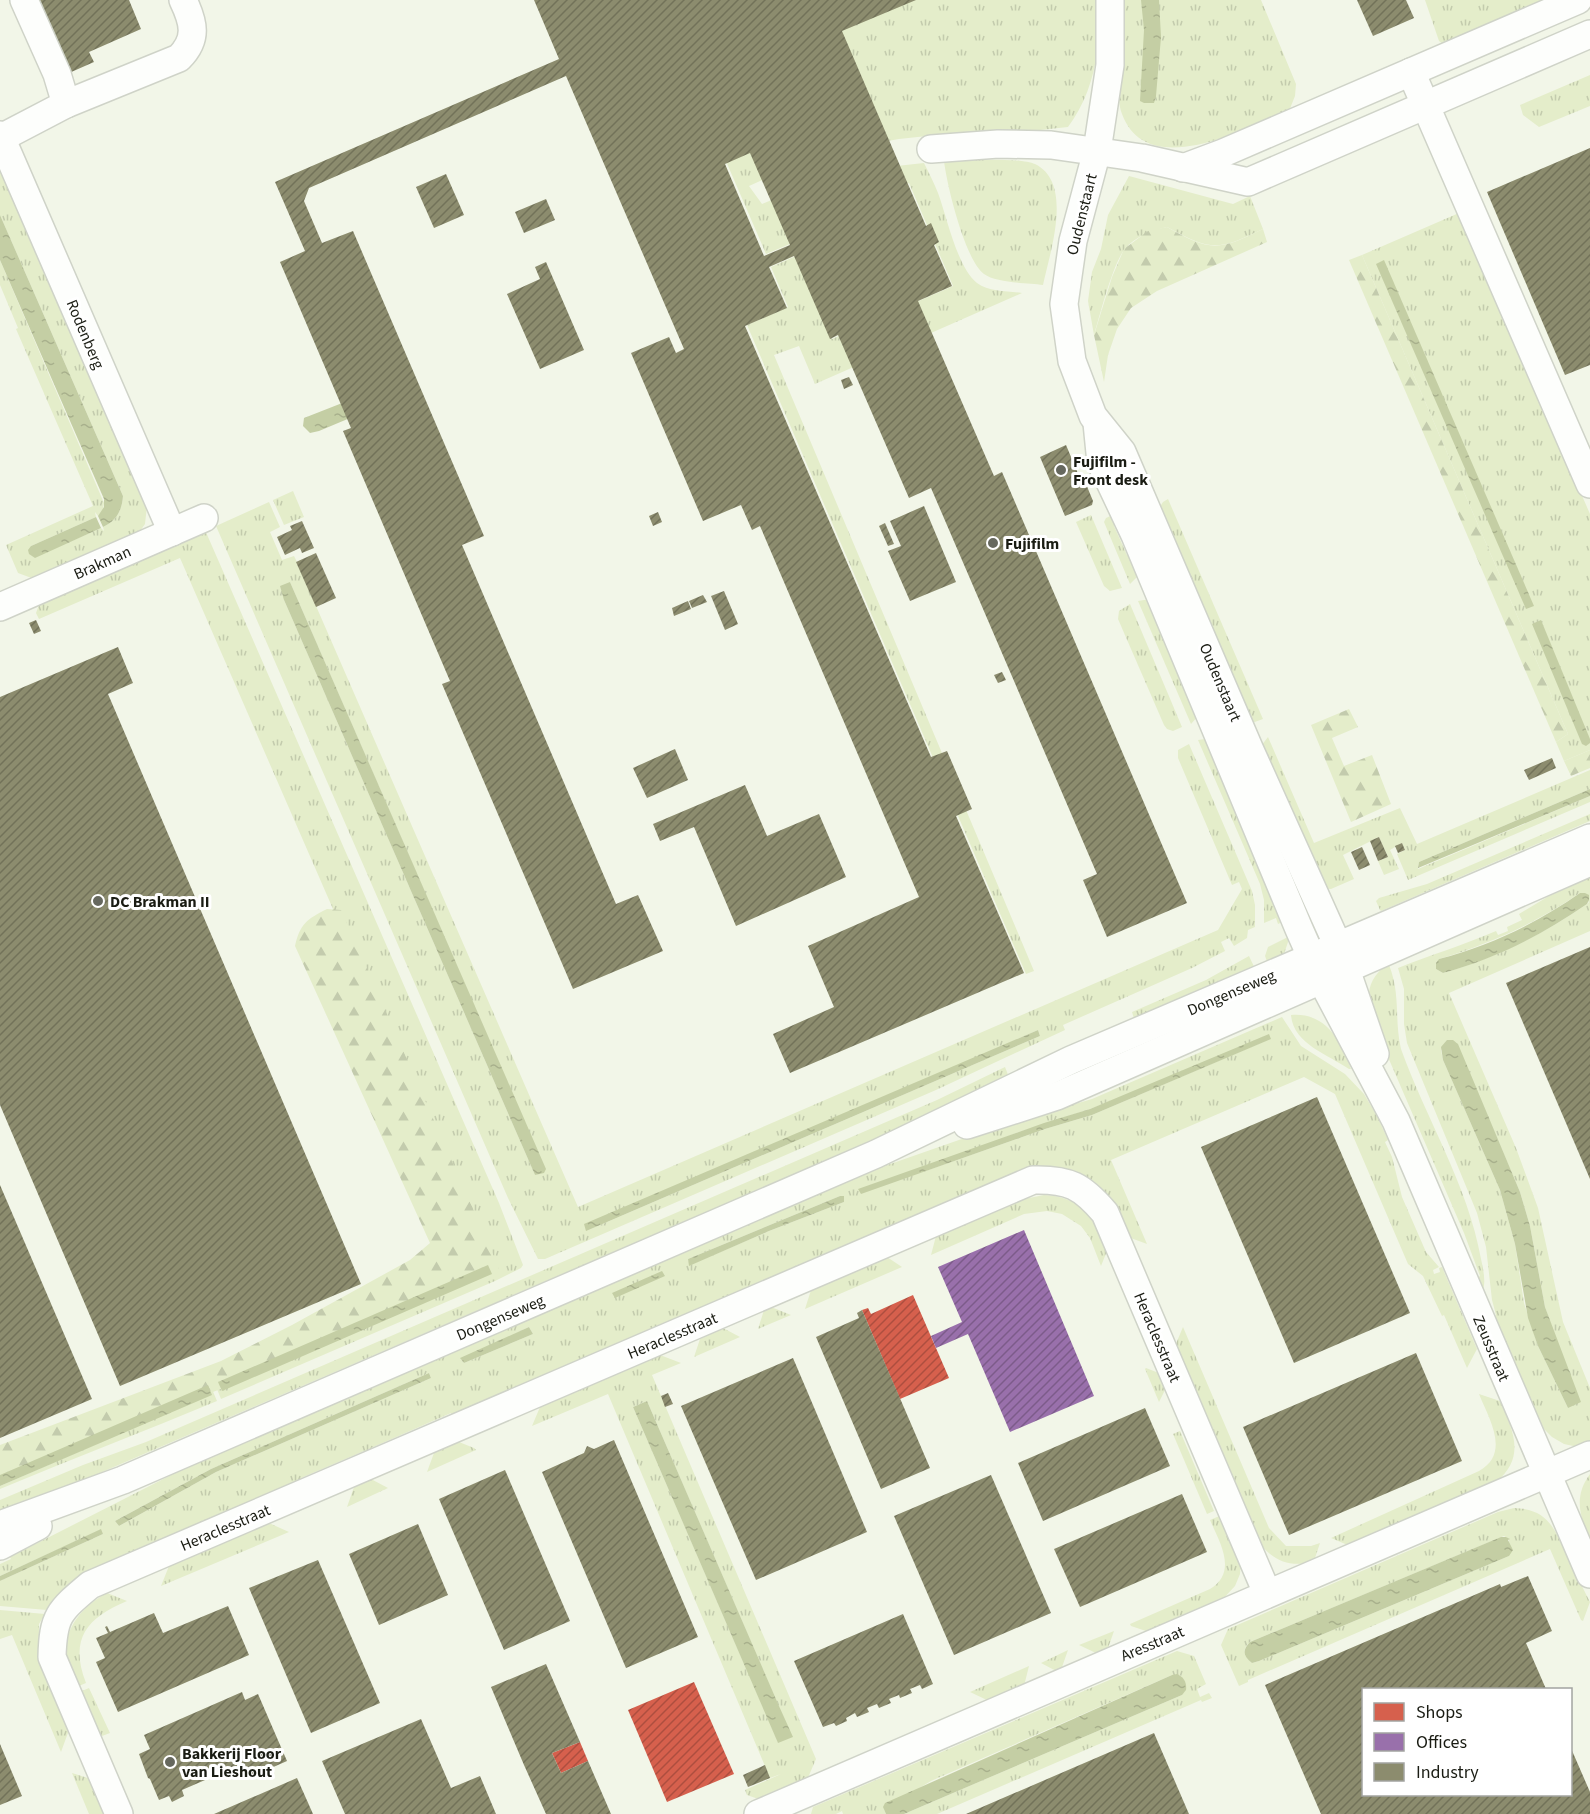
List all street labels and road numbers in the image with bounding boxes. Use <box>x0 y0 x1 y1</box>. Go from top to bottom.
street label: Oudenstaart <box>1061 171 1103 257</box>
street label: Rodenberg <box>61 296 110 372</box>
street label: Brakman <box>70 541 135 585</box>
street label: Oudenstaart <box>1194 640 1247 726</box>
street label: Dongenseweg <box>1184 964 1279 1021</box>
street label: Dongenseweg <box>453 1289 548 1346</box>
street label: Heraclesstraat <box>1128 1289 1186 1386</box>
street label: Heraclesstraat <box>624 1307 721 1365</box>
street label: Zeusstraat <box>1467 1312 1515 1385</box>
street label: Heraclesstraat <box>177 1499 274 1557</box>
street label: Aresstraat <box>1117 1620 1188 1667</box>

